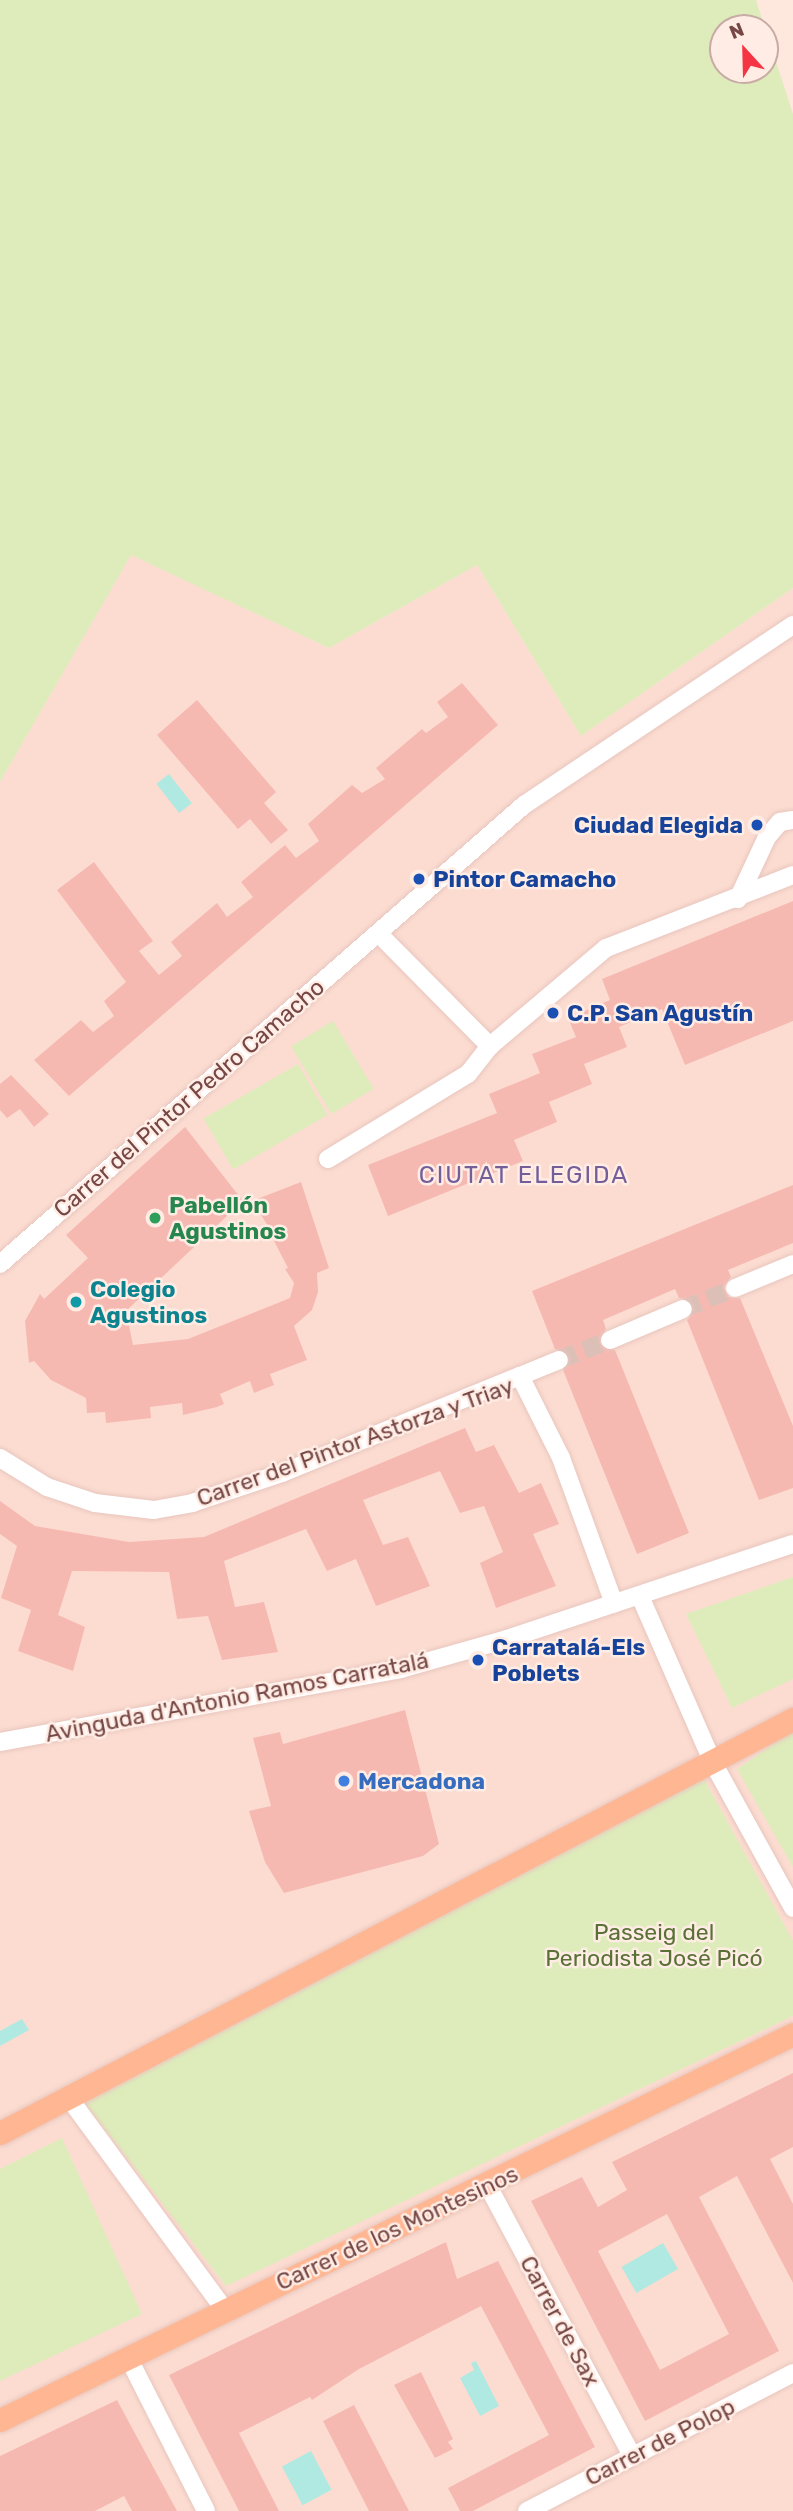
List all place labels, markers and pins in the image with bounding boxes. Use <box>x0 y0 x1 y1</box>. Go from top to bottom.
place label: Ciudad Elegida <box>574 811 743 839</box>
marker: Ciudad Elegida <box>749 817 765 833</box>
place label: Pintor Camacho <box>433 865 617 893</box>
marker: Pintor Camacho <box>411 871 427 887</box>
place label: C.P. San Agustín <box>567 999 754 1027</box>
marker: C.P. San Agustín <box>545 1005 561 1021</box>
place label: Pabellón Agustinos <box>169 1191 286 1245</box>
marker: Pabellón Agustinos <box>147 1210 163 1226</box>
place label: Colegio Agustinos <box>90 1275 207 1329</box>
marker: Colegio Agustinos <box>68 1294 84 1310</box>
place label: Carratalá-Els Poblets <box>492 1633 645 1687</box>
marker: Carratalá-Els Poblets <box>470 1652 486 1668</box>
place label: Mercadona <box>358 1767 485 1795</box>
marker: Mercadona <box>336 1773 352 1789</box>

